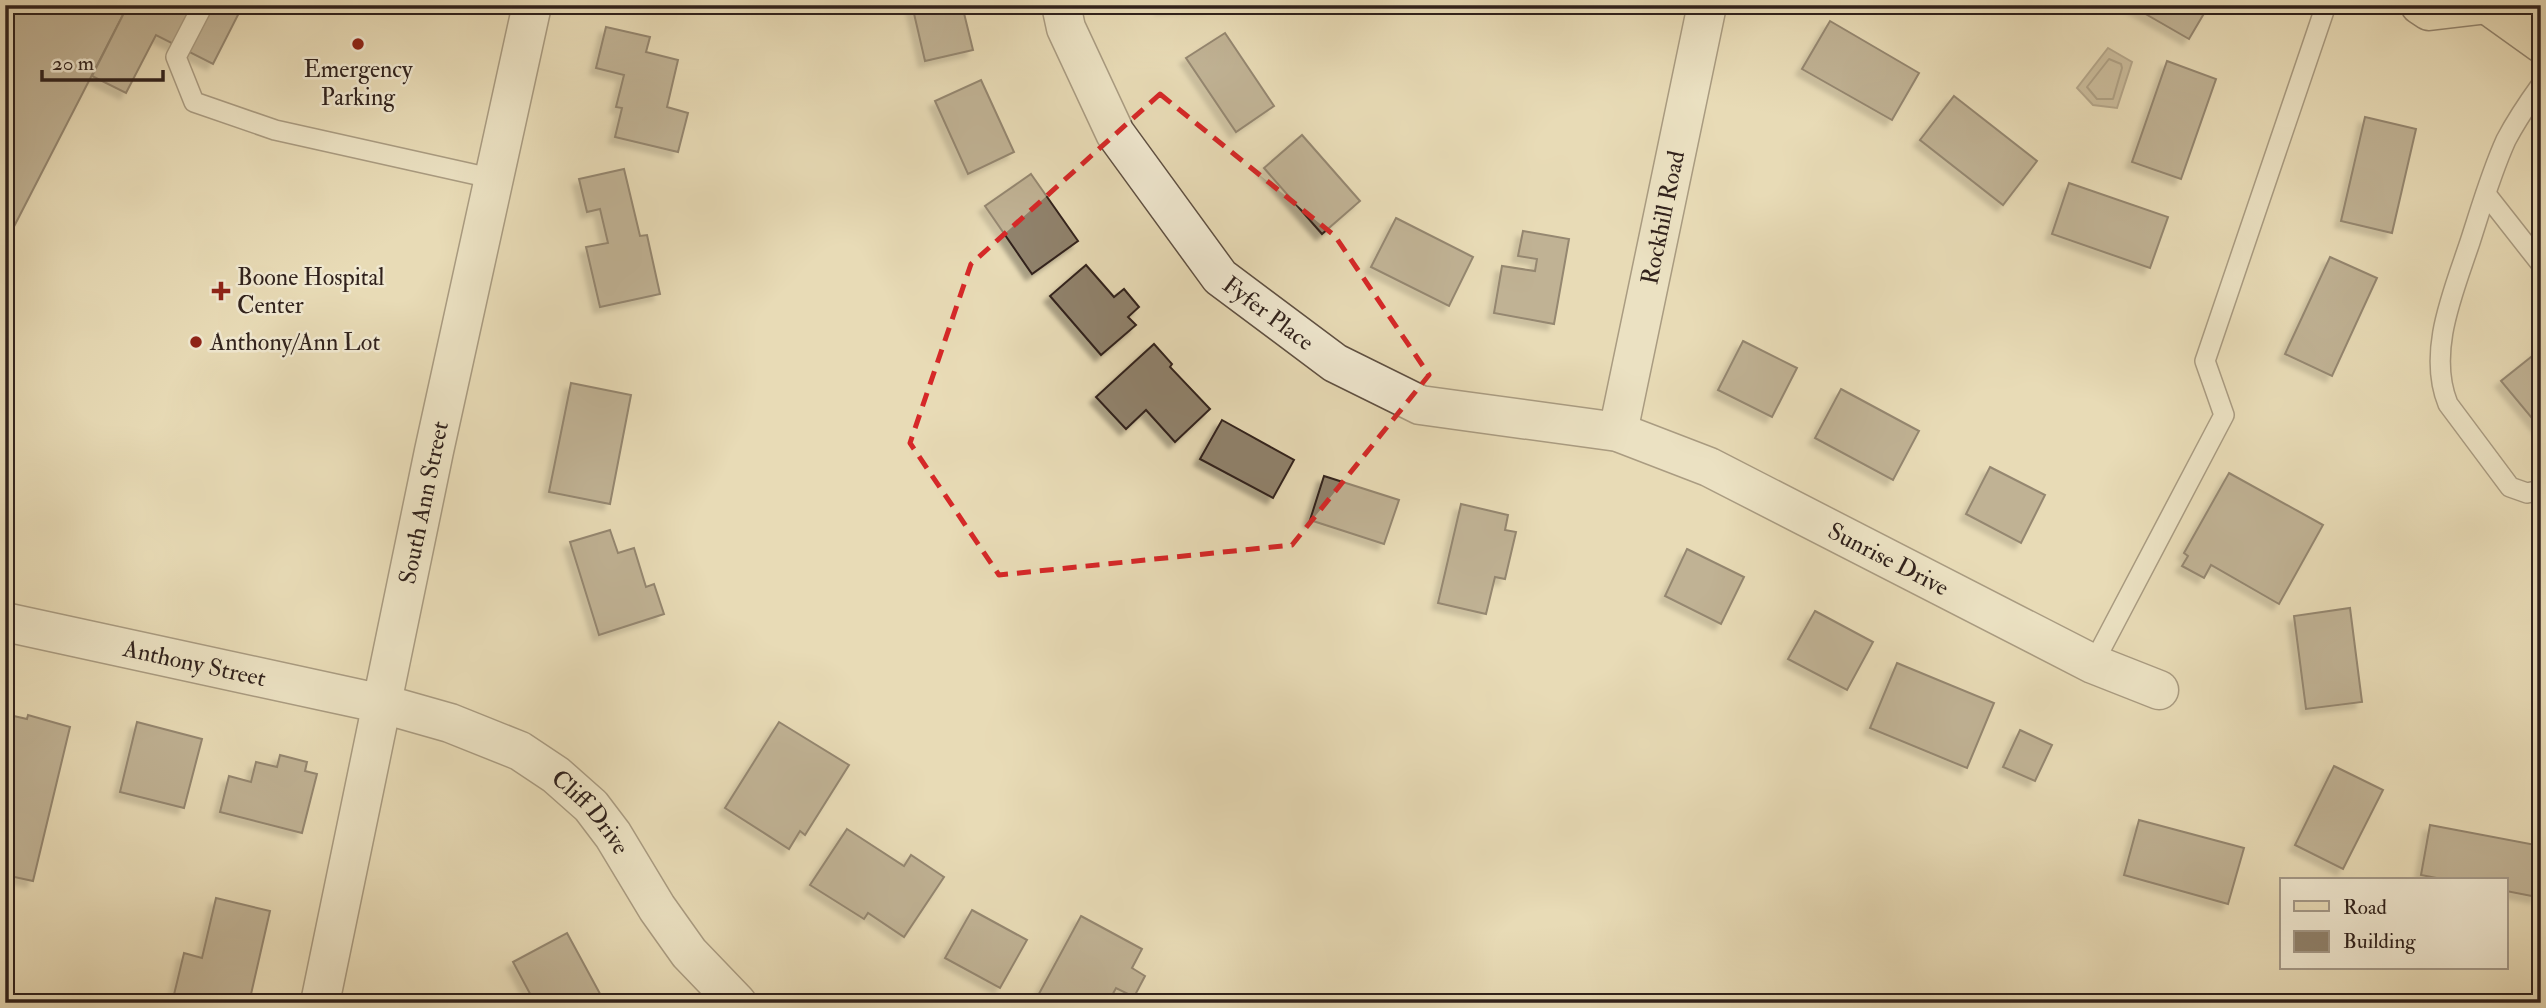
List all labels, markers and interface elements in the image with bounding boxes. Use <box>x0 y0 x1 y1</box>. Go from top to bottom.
marker: Emergency Parking <box>350 36 366 52</box>
scale bar <box>42 38 163 82</box>
text: 20 m <box>52 50 94 77</box>
place label: Emergency Parking <box>303 54 413 113</box>
street label: Rockhill Road <box>1634 148 1692 287</box>
place label: Boone Hospital Center <box>237 262 384 321</box>
street label: Fyfer Place <box>1216 269 1320 357</box>
marker: Boone Hospital Center <box>211 281 231 301</box>
place label: Anthony/Ann Lot <box>209 327 380 358</box>
marker: Anthony/Ann Lot <box>188 334 204 350</box>
street label: South Ann Street <box>391 418 456 587</box>
street label: Sunrise Drive <box>1823 515 1954 603</box>
street label: Anthony Street <box>119 632 269 694</box>
street label: Cliff Drive <box>545 763 636 860</box>
legend <box>2280 878 2508 970</box>
text: Road <box>2343 894 2388 921</box>
text: Building <box>2343 928 2416 955</box>

